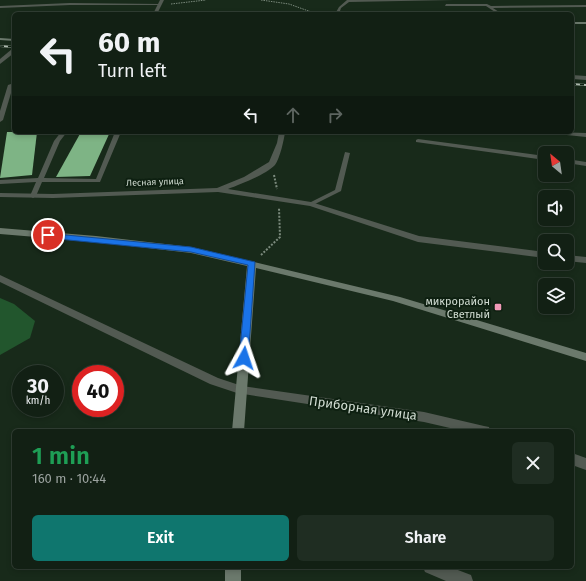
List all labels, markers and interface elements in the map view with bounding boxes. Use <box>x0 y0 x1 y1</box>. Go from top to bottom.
text: 60 m <box>98 26 160 59</box>
icon: left <box>32 28 84 80</box>
text: Turn left <box>98 60 167 82</box>
icon: left <box>240 104 262 126</box>
icon: ahead <box>282 104 304 126</box>
icon: right <box>324 104 346 126</box>
north arrow <box>538 146 574 182</box>
map controls <box>538 146 574 314</box>
street label: Лесная улица <box>126 176 184 188</box>
button: sound <box>538 190 574 226</box>
pin <box>31 218 65 252</box>
icon: arrive <box>37 224 59 246</box>
button: search <box>538 234 574 270</box>
button: layers <box>538 278 574 314</box>
place label: микрорайон Светлый <box>425 295 490 321</box>
marker: микрорайон Светлый <box>493 302 503 312</box>
position arrow <box>223 337 265 379</box>
speed limit sign: 40 <box>72 365 124 417</box>
text: 30 <box>27 374 49 398</box>
street label: Приборная улица <box>308 393 418 423</box>
text: km/h <box>26 395 50 407</box>
text: 1 min <box>32 442 90 470</box>
button: close <box>512 442 554 484</box>
text: 160 m · 10:44 <box>32 471 106 486</box>
button: Exit <box>32 515 289 561</box>
button: Share <box>297 515 554 561</box>

